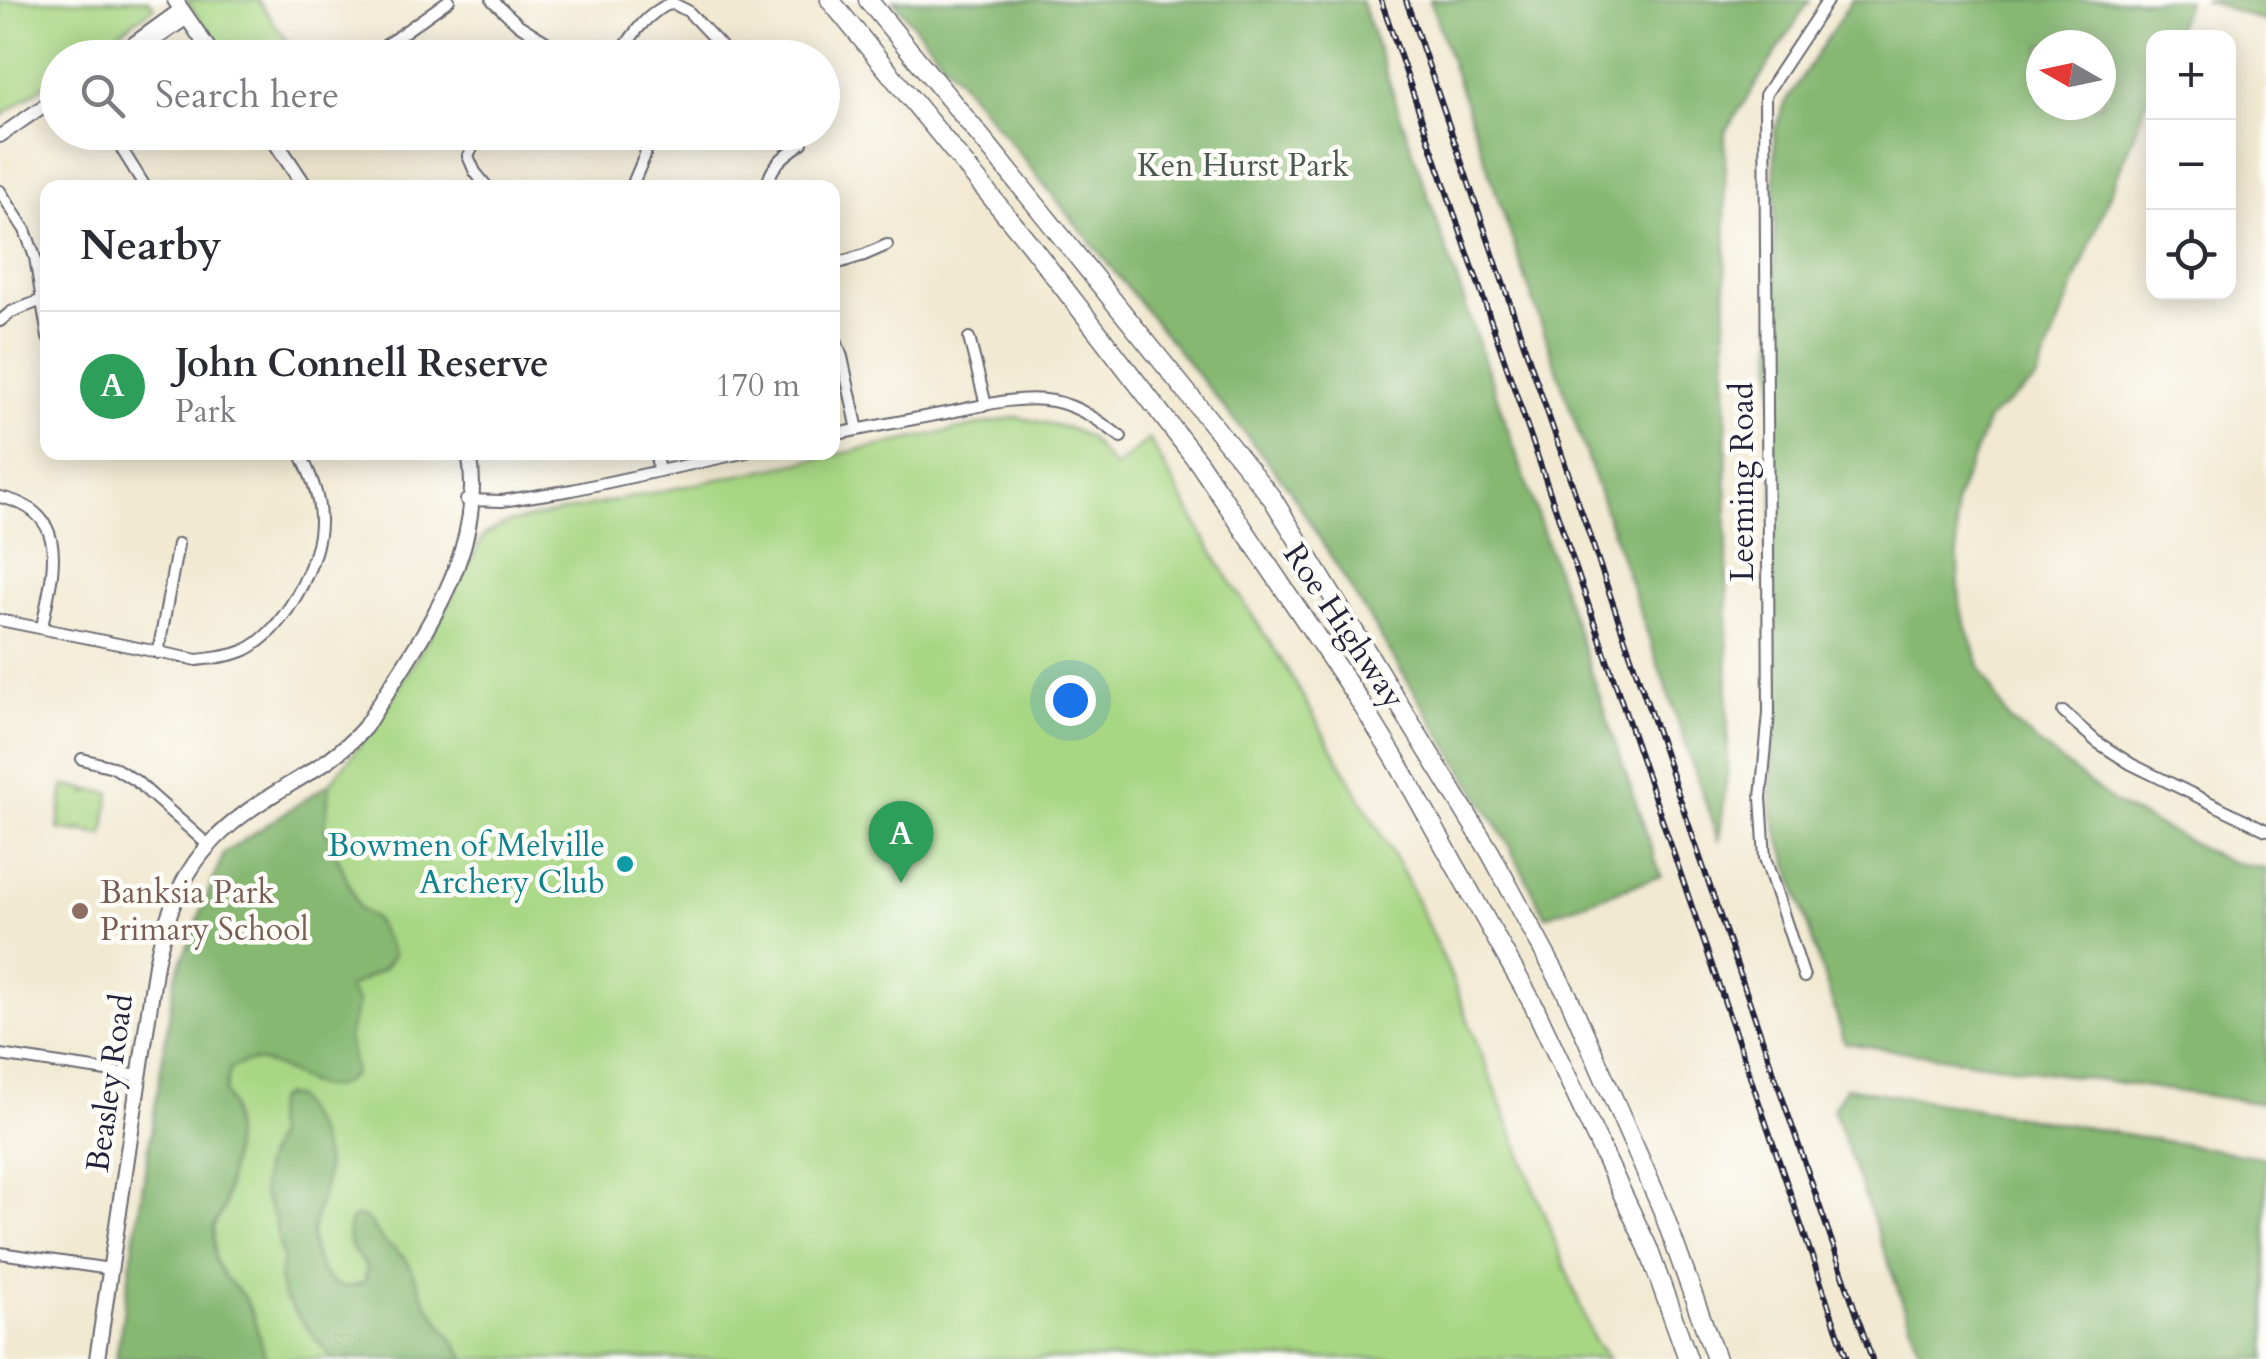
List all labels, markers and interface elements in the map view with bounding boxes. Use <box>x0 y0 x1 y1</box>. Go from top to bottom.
north arrow <box>2026 30 2116 120</box>
map controls <box>2146 30 2236 300</box>
button: + <box>2146 30 2236 120</box>
search box <box>40 40 840 150</box>
icon: search <box>75 68 130 123</box>
text: Search here <box>155 69 339 121</box>
button: − <box>2146 120 2236 210</box>
park label: Ken Hurst Park <box>1137 144 1349 188</box>
button: locate <box>2146 210 2236 300</box>
text: Nearby <box>80 217 222 274</box>
text: John Connell Reserve <box>175 338 549 390</box>
text: A <box>100 364 125 408</box>
text: 170 m <box>715 364 800 408</box>
street label: Leeming Road <box>1721 382 1765 582</box>
text: Park <box>175 390 237 434</box>
street label: Roe Highway <box>1273 535 1415 717</box>
your location <box>1045 675 1096 726</box>
pin: A <box>868 800 934 883</box>
place label: Bowmen of Melville Archery Club <box>327 824 605 905</box>
marker: Bowmen of Melville Archery Club <box>614 853 636 875</box>
place label: Banksia Park Primary School <box>100 871 309 952</box>
marker: Banksia Park Primary School <box>69 900 91 922</box>
street label: Beasley Road <box>76 991 144 1175</box>

